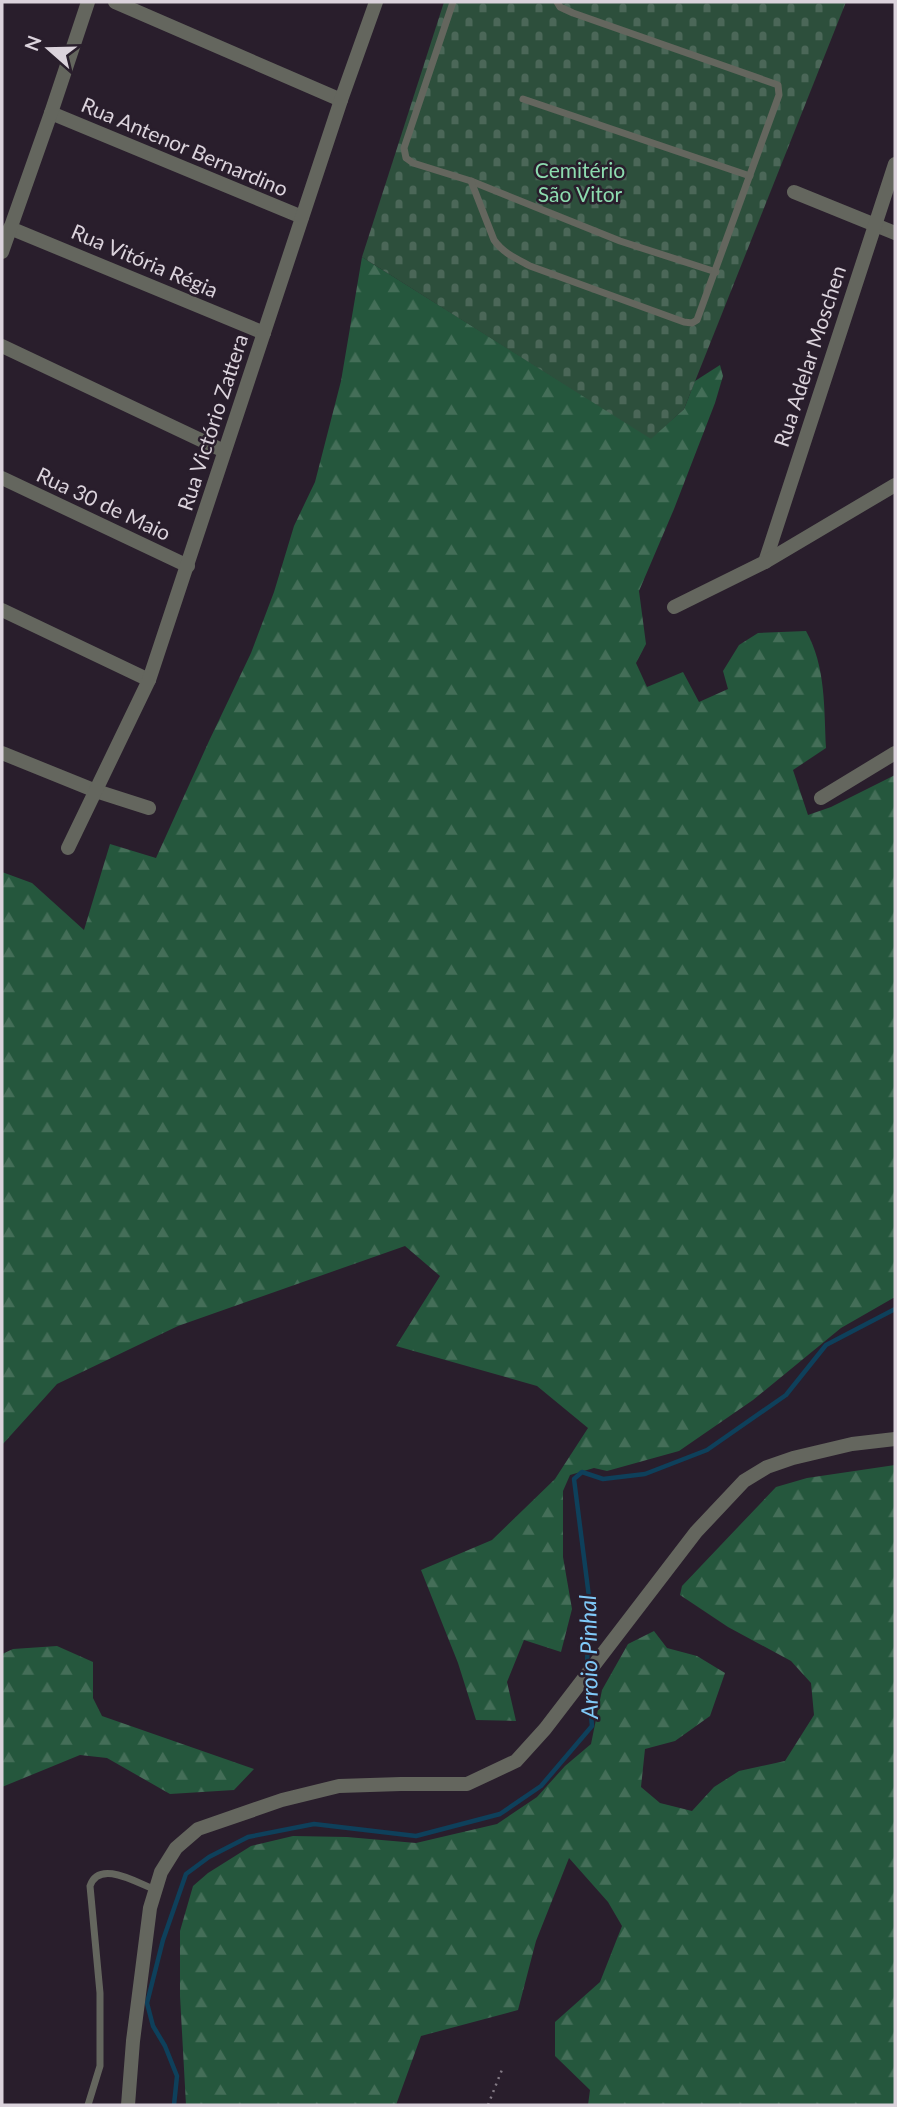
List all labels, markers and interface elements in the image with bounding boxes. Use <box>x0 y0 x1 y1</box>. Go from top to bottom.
north arrow <box>14 14 84 84</box>
text: N <box>19 32 46 54</box>
street label: Rua Antenor Bernardino <box>78 91 292 201</box>
park label: Cemitério São Vitor <box>535 157 625 206</box>
street label: Rua Vitória Régia <box>68 218 222 302</box>
street label: Rua Adelar Moschen <box>768 262 850 450</box>
street label: Rua Victório Zattera <box>172 330 252 514</box>
street label: Rua 30 de Maio <box>33 461 175 545</box>
water label: Arroio Pinhal <box>573 1595 603 1720</box>

